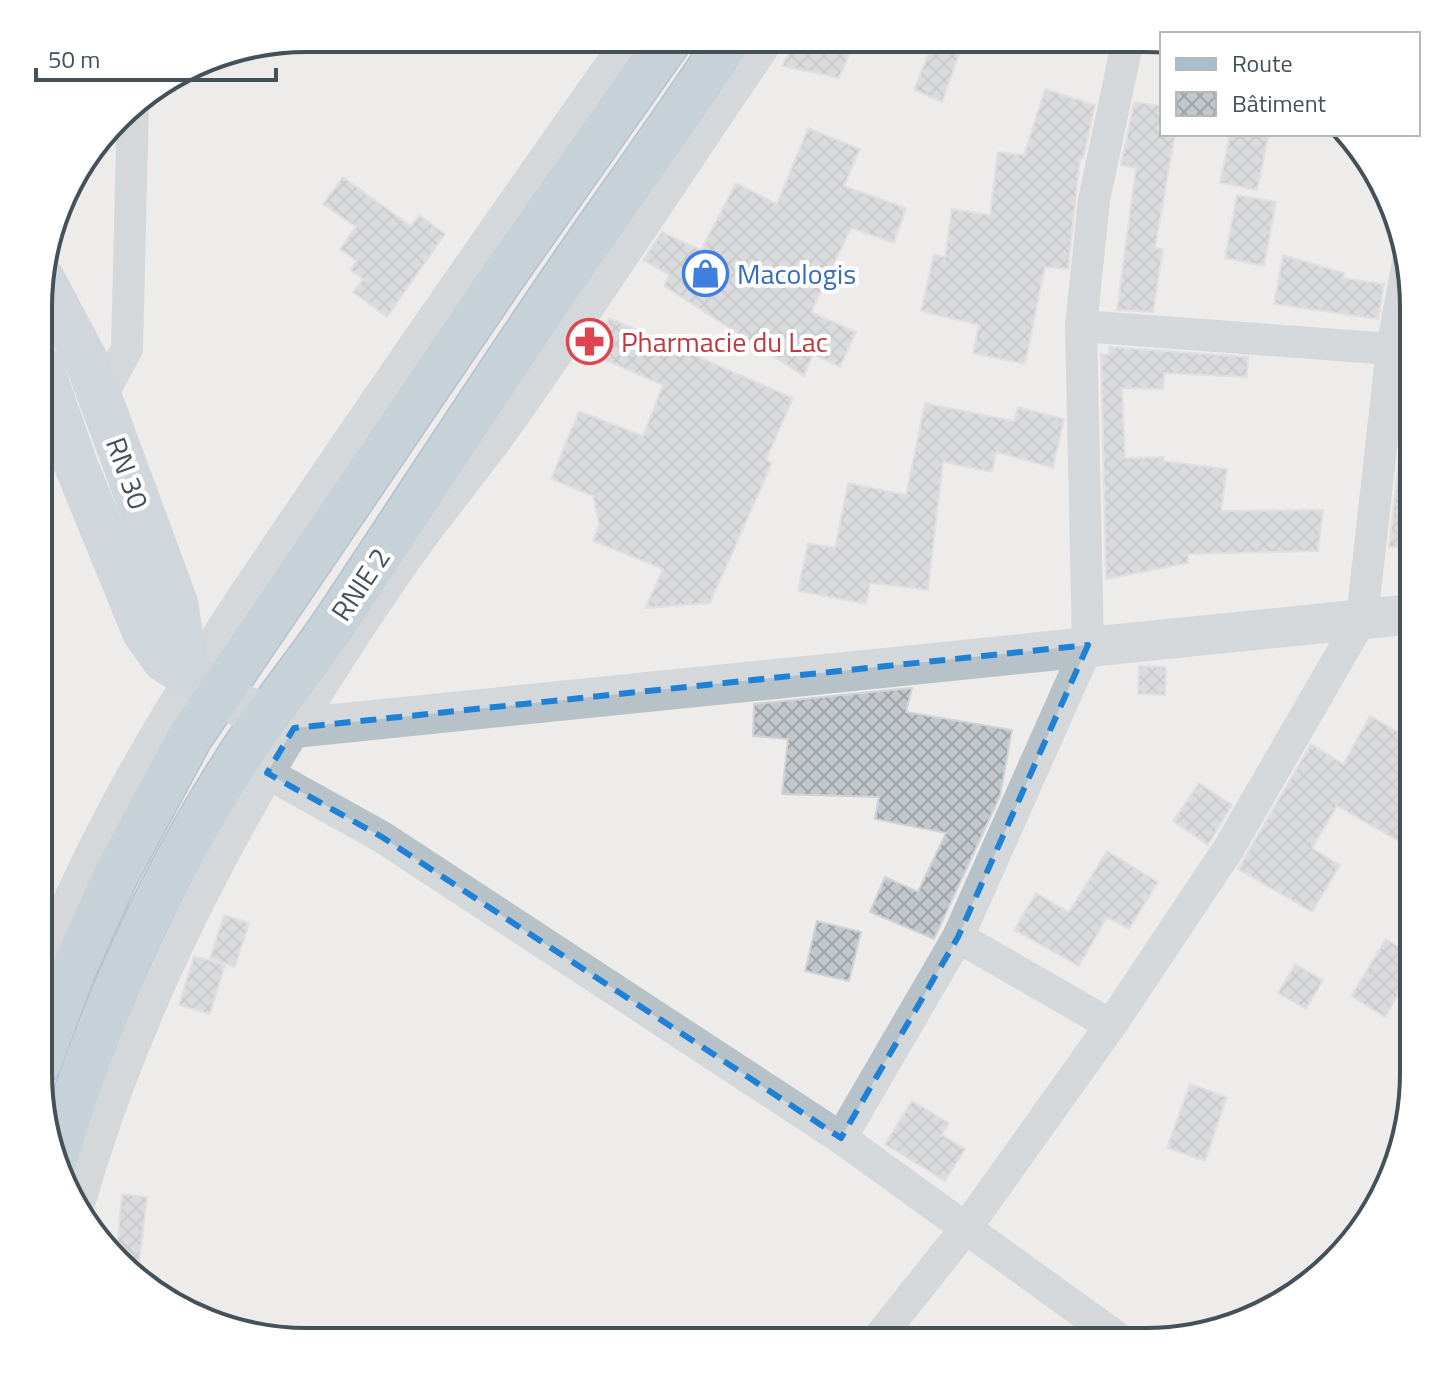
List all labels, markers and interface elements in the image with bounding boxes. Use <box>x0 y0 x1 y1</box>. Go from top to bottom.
scale bar <box>36 32 276 82</box>
legend <box>1160 32 1420 136</box>
text: 50 m <box>48 41 100 77</box>
text: Route <box>1232 45 1293 81</box>
text: Bâtiment <box>1232 85 1326 121</box>
shop icon: Macologis <box>682 249 730 297</box>
place label: Macologis <box>737 252 856 295</box>
pharmacy icon: Pharmacie du Lac <box>566 317 614 365</box>
place label: Pharmacie du Lac <box>621 320 828 363</box>
street label: RN 30 <box>95 431 161 515</box>
street label: RNIE 2 <box>320 539 400 629</box>

